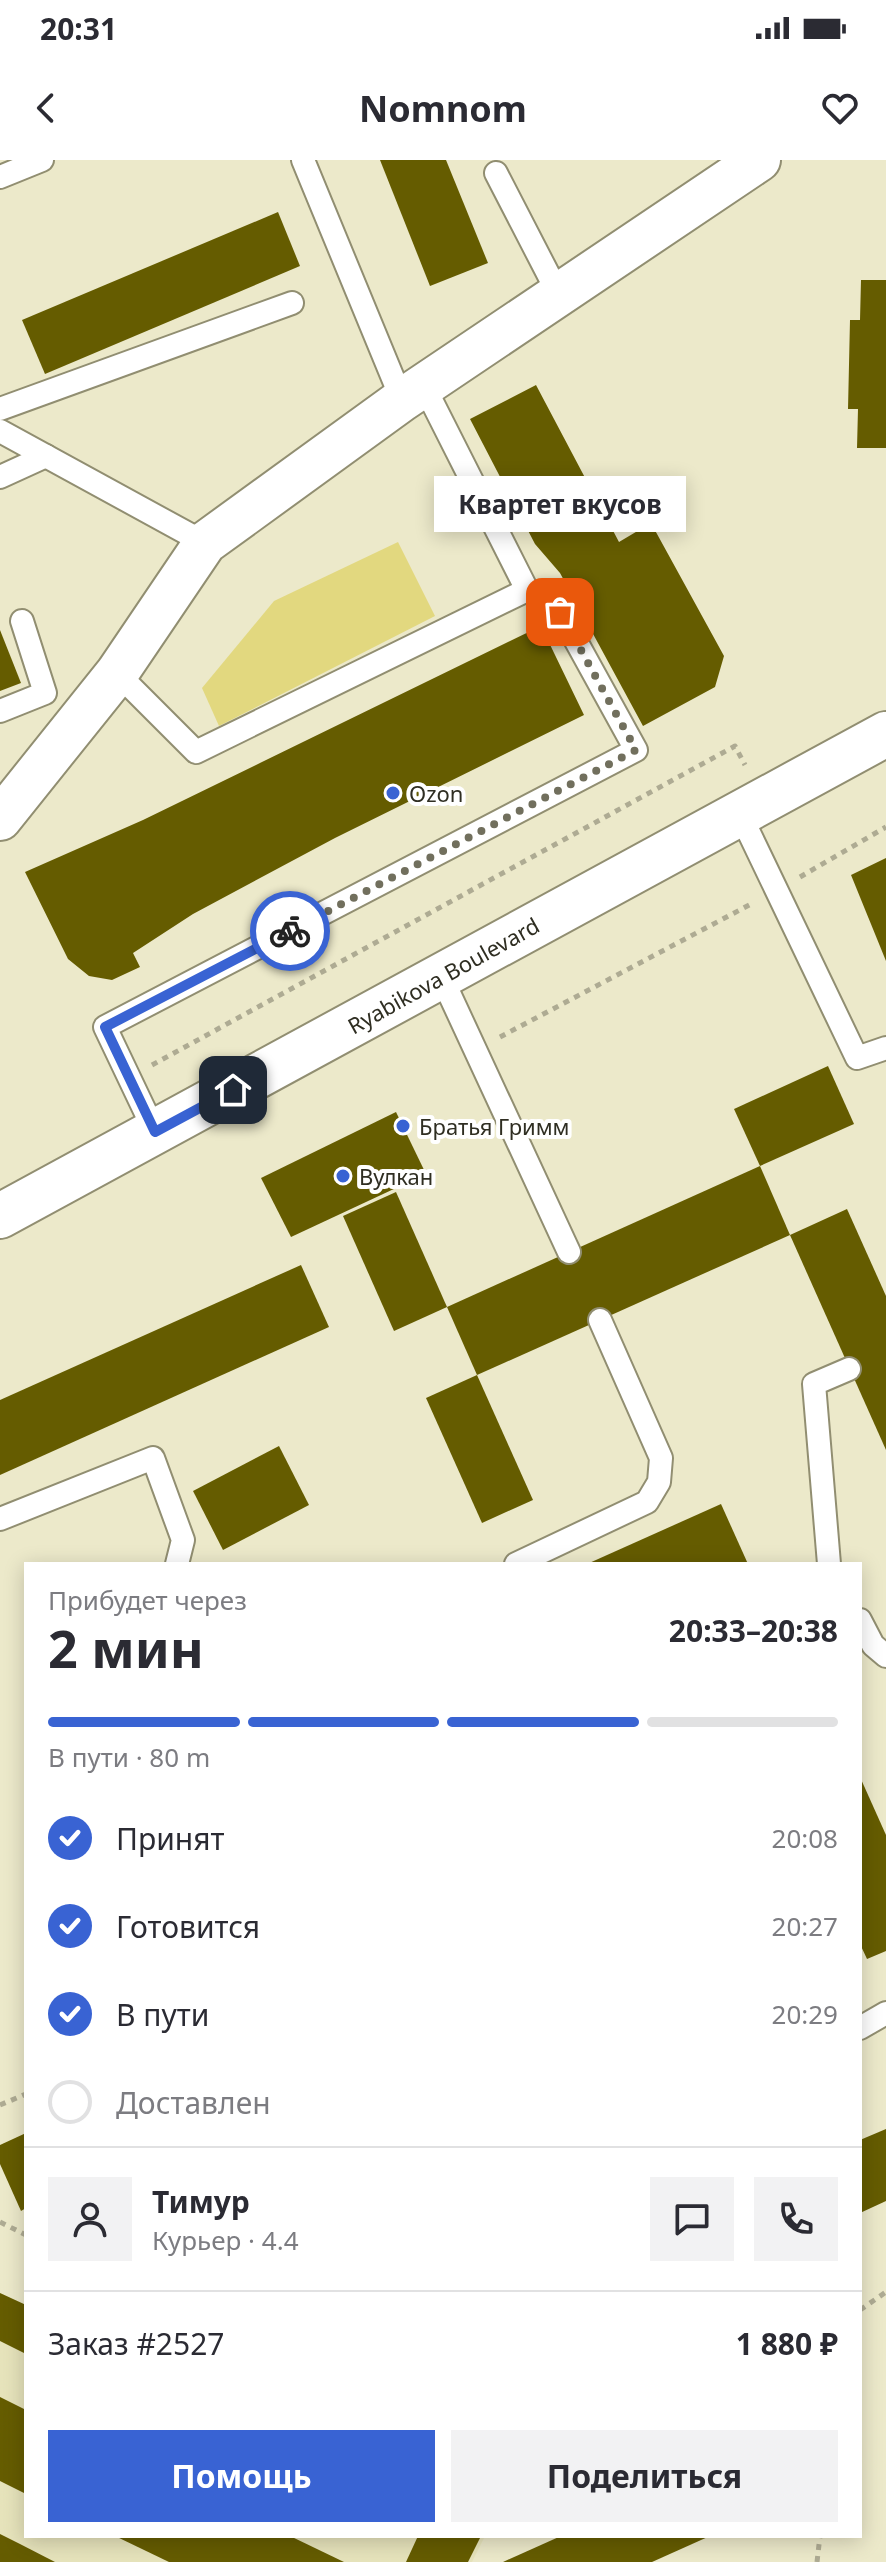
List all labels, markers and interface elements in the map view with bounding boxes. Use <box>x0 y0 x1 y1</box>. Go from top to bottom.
text: 20:31 <box>40 8 117 49</box>
text: Nomnom <box>359 84 527 133</box>
icon: back <box>24 86 68 130</box>
icon: heart <box>818 86 862 130</box>
callout: Квартет вкусов <box>434 476 686 532</box>
text: Квартет вкусов <box>458 486 662 522</box>
pin <box>526 578 594 646</box>
icon: bag <box>538 590 582 634</box>
place label: Ozon <box>409 778 463 808</box>
marker: Ozon <box>384 784 402 802</box>
courier <box>250 891 330 971</box>
icon: bike <box>268 909 312 953</box>
street label: Ryabikova Boulevard <box>342 910 544 1040</box>
pin <box>199 1056 267 1124</box>
icon: home <box>211 1068 255 1112</box>
place label: Братья Гримм <box>419 1111 569 1141</box>
marker: Братья Гримм <box>394 1117 412 1135</box>
place label: Вулкан <box>359 1161 433 1191</box>
marker: Вулкан <box>334 1167 352 1185</box>
text: Прибудет через <box>48 1582 247 1618</box>
text: 20:33–20:38 <box>669 1610 838 1651</box>
text: 2 мин <box>48 1612 204 1683</box>
text: В пути · 80 m <box>48 1739 210 1775</box>
icon: check <box>48 1816 92 1860</box>
text: Принят <box>116 1818 225 1859</box>
text: 20:08 <box>772 1820 838 1856</box>
icon: check <box>48 1904 92 1948</box>
text: Готовится <box>116 1906 260 1947</box>
text: 20:27 <box>772 1908 838 1944</box>
icon: check <box>48 1992 92 2036</box>
text: В пути <box>116 1994 209 2035</box>
text: 20:29 <box>772 1996 838 2032</box>
text: Доставлен <box>116 2082 271 2123</box>
button: person <box>48 2177 132 2261</box>
button: chat <box>650 2177 734 2261</box>
button: phone <box>754 2177 838 2261</box>
text: Тимур <box>152 2181 250 2222</box>
text: Курьер · 4.4 <box>152 2222 299 2258</box>
text: Заказ #2527 <box>48 2323 224 2364</box>
text: 1 880 ₽ <box>736 2323 838 2364</box>
button: Помощь <box>48 2430 435 2522</box>
button: Поделиться <box>451 2430 838 2522</box>

